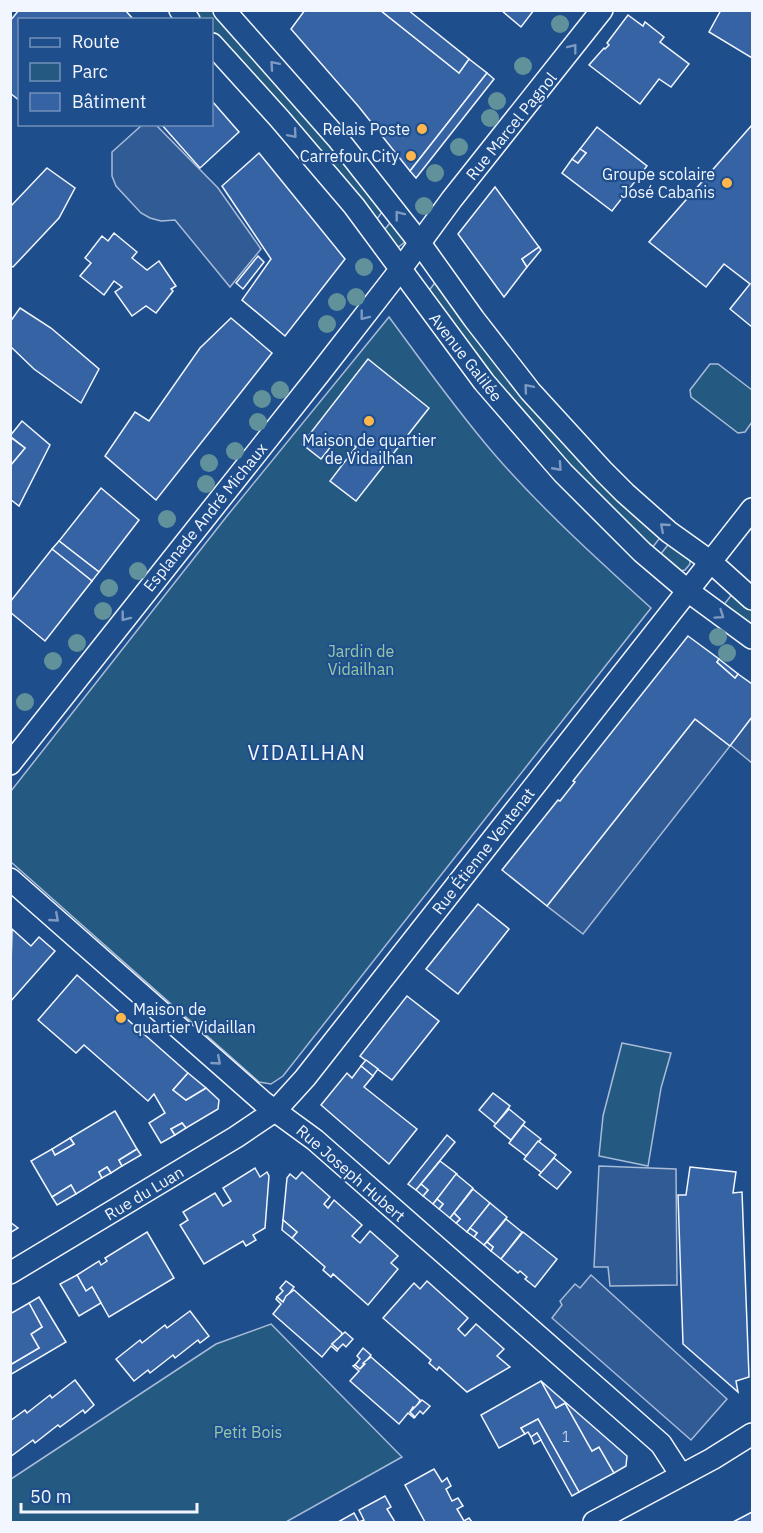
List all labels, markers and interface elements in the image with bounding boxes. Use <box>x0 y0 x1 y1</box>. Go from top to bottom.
legend <box>18 18 213 126</box>
text: Route <box>72 30 120 53</box>
one-way arrow <box>565 43 576 54</box>
text: Parc <box>72 60 108 83</box>
one-way arrow <box>270 62 281 72</box>
street label: Rue Marcel Pagnol <box>461 68 561 184</box>
text: Bâtiment <box>72 90 146 113</box>
place label: Relais Poste <box>322 119 410 139</box>
marker: Relais Poste <box>415 122 429 136</box>
one-way arrow <box>286 127 297 138</box>
place label: Carrefour City <box>300 146 399 166</box>
marker: Carrefour City <box>404 149 418 163</box>
place label: Groupe scolaire José Cabanis <box>602 164 715 202</box>
marker: Groupe scolaire José Cabanis <box>720 176 734 190</box>
one-way arrow <box>395 211 406 222</box>
street label: Avenue Galilée <box>425 309 507 406</box>
one-way arrow <box>360 310 371 321</box>
one-way arrow <box>524 384 535 395</box>
marker: Maison de quartier de Vidailhan <box>362 414 376 428</box>
place label: Maison de quartier de Vidailhan <box>302 430 436 468</box>
street label: Esplanade André Michaux <box>139 439 271 595</box>
one-way arrow <box>551 460 562 471</box>
one-way arrow <box>660 523 671 534</box>
one-way arrow <box>713 608 724 619</box>
one-way arrow <box>122 611 133 622</box>
park label: Jardin de Vidailhan <box>328 641 395 679</box>
district label: VIDAILHAN <box>248 739 366 766</box>
street label: Rue Étienne Ventenat <box>427 783 539 918</box>
one-way arrow <box>48 910 59 921</box>
place label: Maison de quartier Vidaillan <box>133 999 256 1037</box>
marker: Maison de quartier Vidaillan <box>114 1011 128 1025</box>
one-way arrow <box>210 1054 220 1065</box>
street label: Rue Joseph Hubert <box>292 1120 410 1226</box>
street label: Rue du Luan <box>101 1162 187 1224</box>
park label: Petit Bois <box>214 1422 282 1442</box>
house number: 1 <box>562 1428 570 1446</box>
scale bar <box>21 1476 196 1514</box>
text: 50 m <box>30 1485 72 1508</box>

